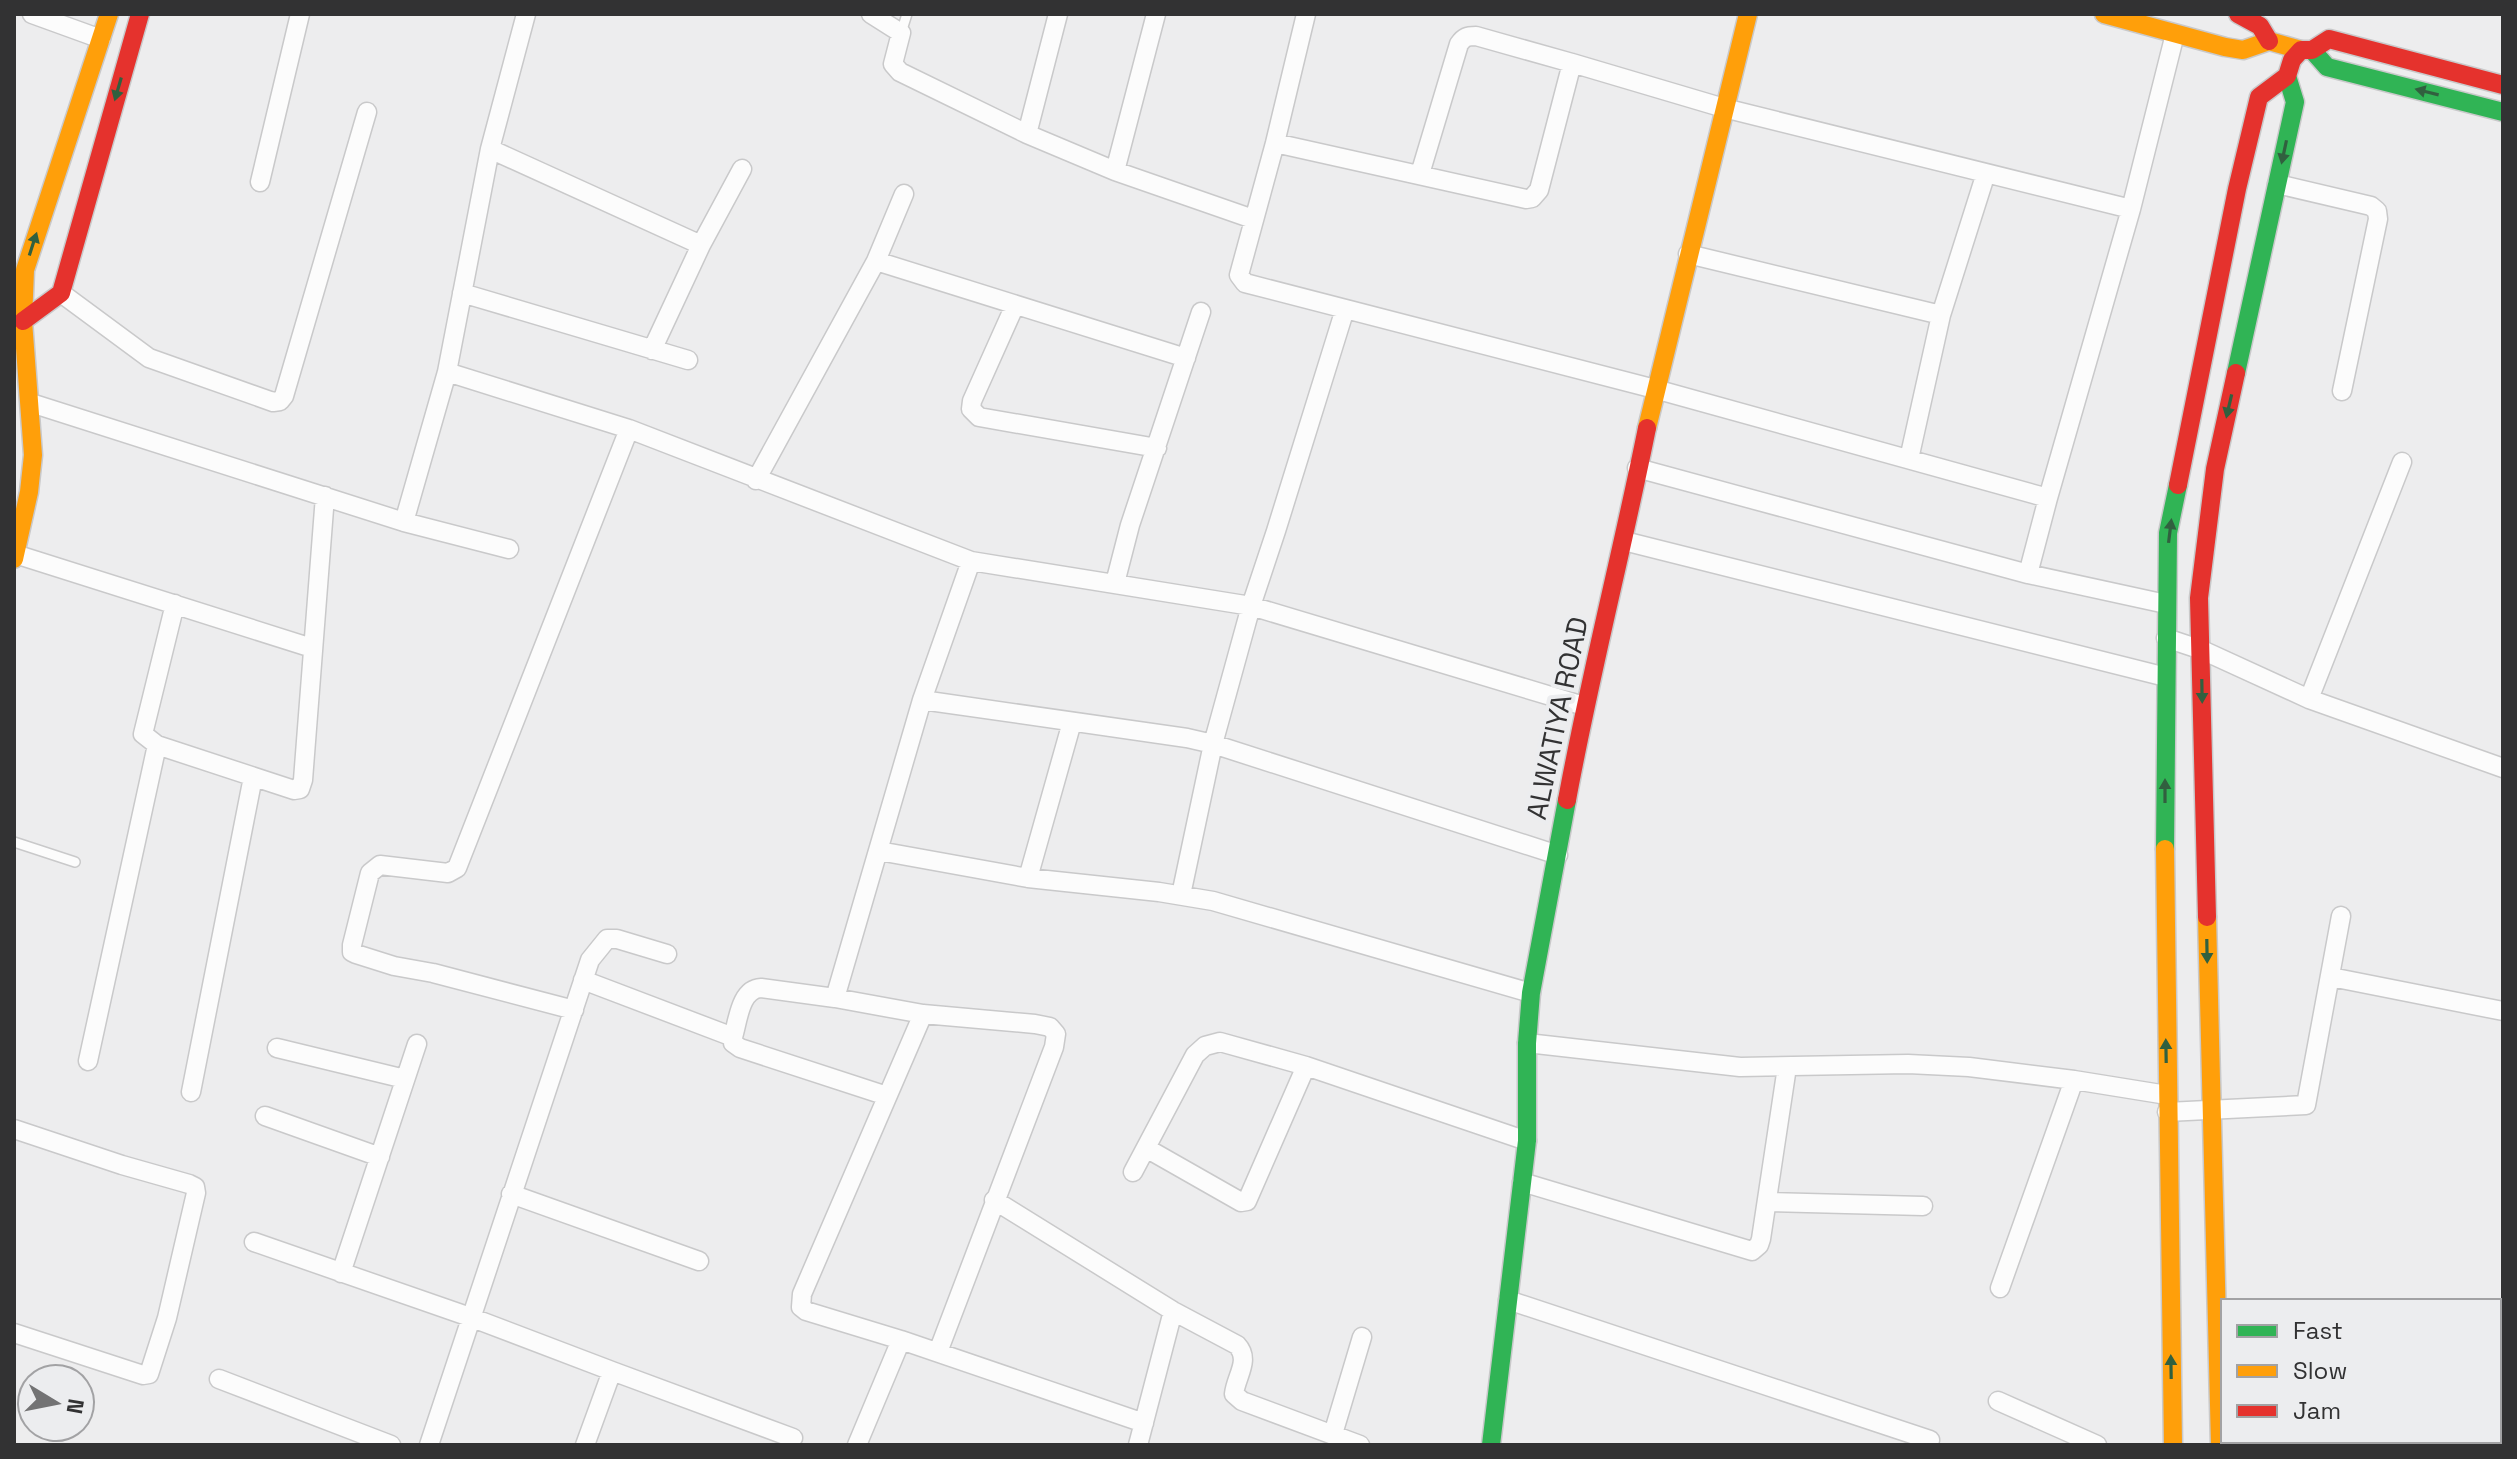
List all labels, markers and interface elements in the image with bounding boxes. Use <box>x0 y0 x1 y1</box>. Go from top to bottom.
one-way arrow <box>112 77 124 102</box>
one-way arrow <box>2415 86 2440 98</box>
one-way arrow <box>2277 139 2290 164</box>
one-way arrow <box>28 232 40 256</box>
one-way arrow <box>2222 393 2235 418</box>
one-way arrow <box>2163 518 2176 543</box>
street label: ALWATIYA ROAD <box>1518 613 1596 823</box>
one-way arrow <box>2196 679 2209 704</box>
one-way arrow <box>2159 778 2171 803</box>
one-way arrow <box>2201 939 2213 964</box>
one-way arrow <box>2160 1038 2172 1063</box>
legend <box>2221 1299 2501 1443</box>
text: Fast <box>2293 1315 2343 1346</box>
one-way arrow <box>2165 1354 2177 1379</box>
text: Slow <box>2293 1355 2347 1386</box>
north arrow <box>16 1363 96 1443</box>
text: Jam <box>2293 1395 2341 1426</box>
text: N <box>61 1397 91 1416</box>

